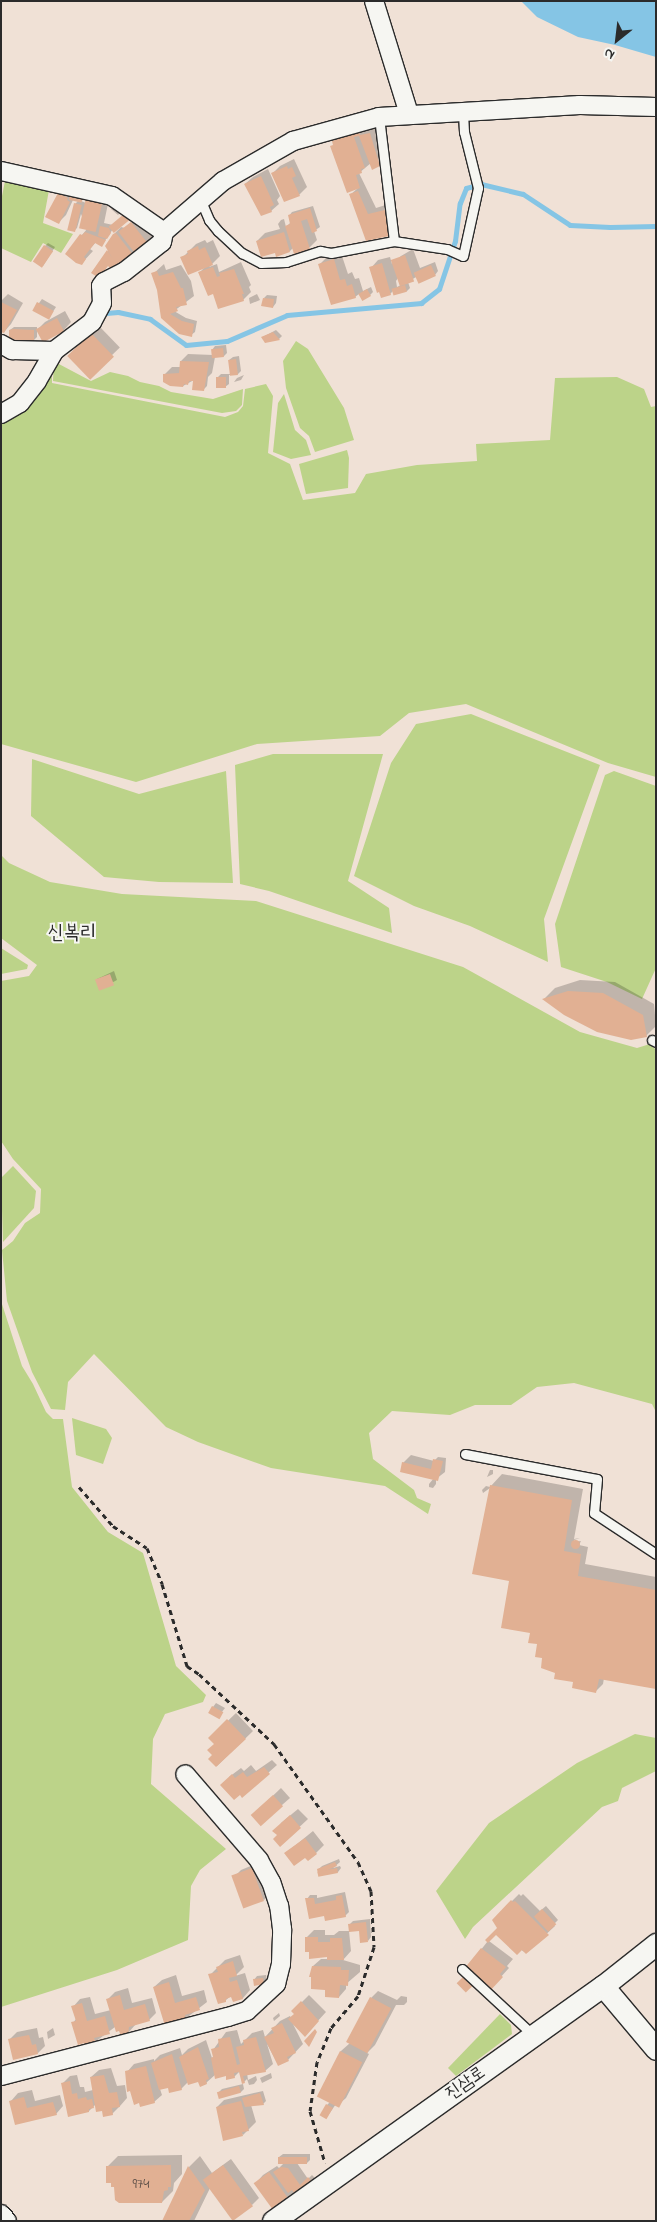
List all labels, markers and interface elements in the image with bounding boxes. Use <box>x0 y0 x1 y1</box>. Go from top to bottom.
north arrow <box>592 15 642 65</box>
text: N <box>600 42 619 65</box>
district label: 신복리 <box>48 921 96 945</box>
street label: 진삼로 <box>442 2063 490 2105</box>
house number: 974 <box>133 2176 149 2194</box>

